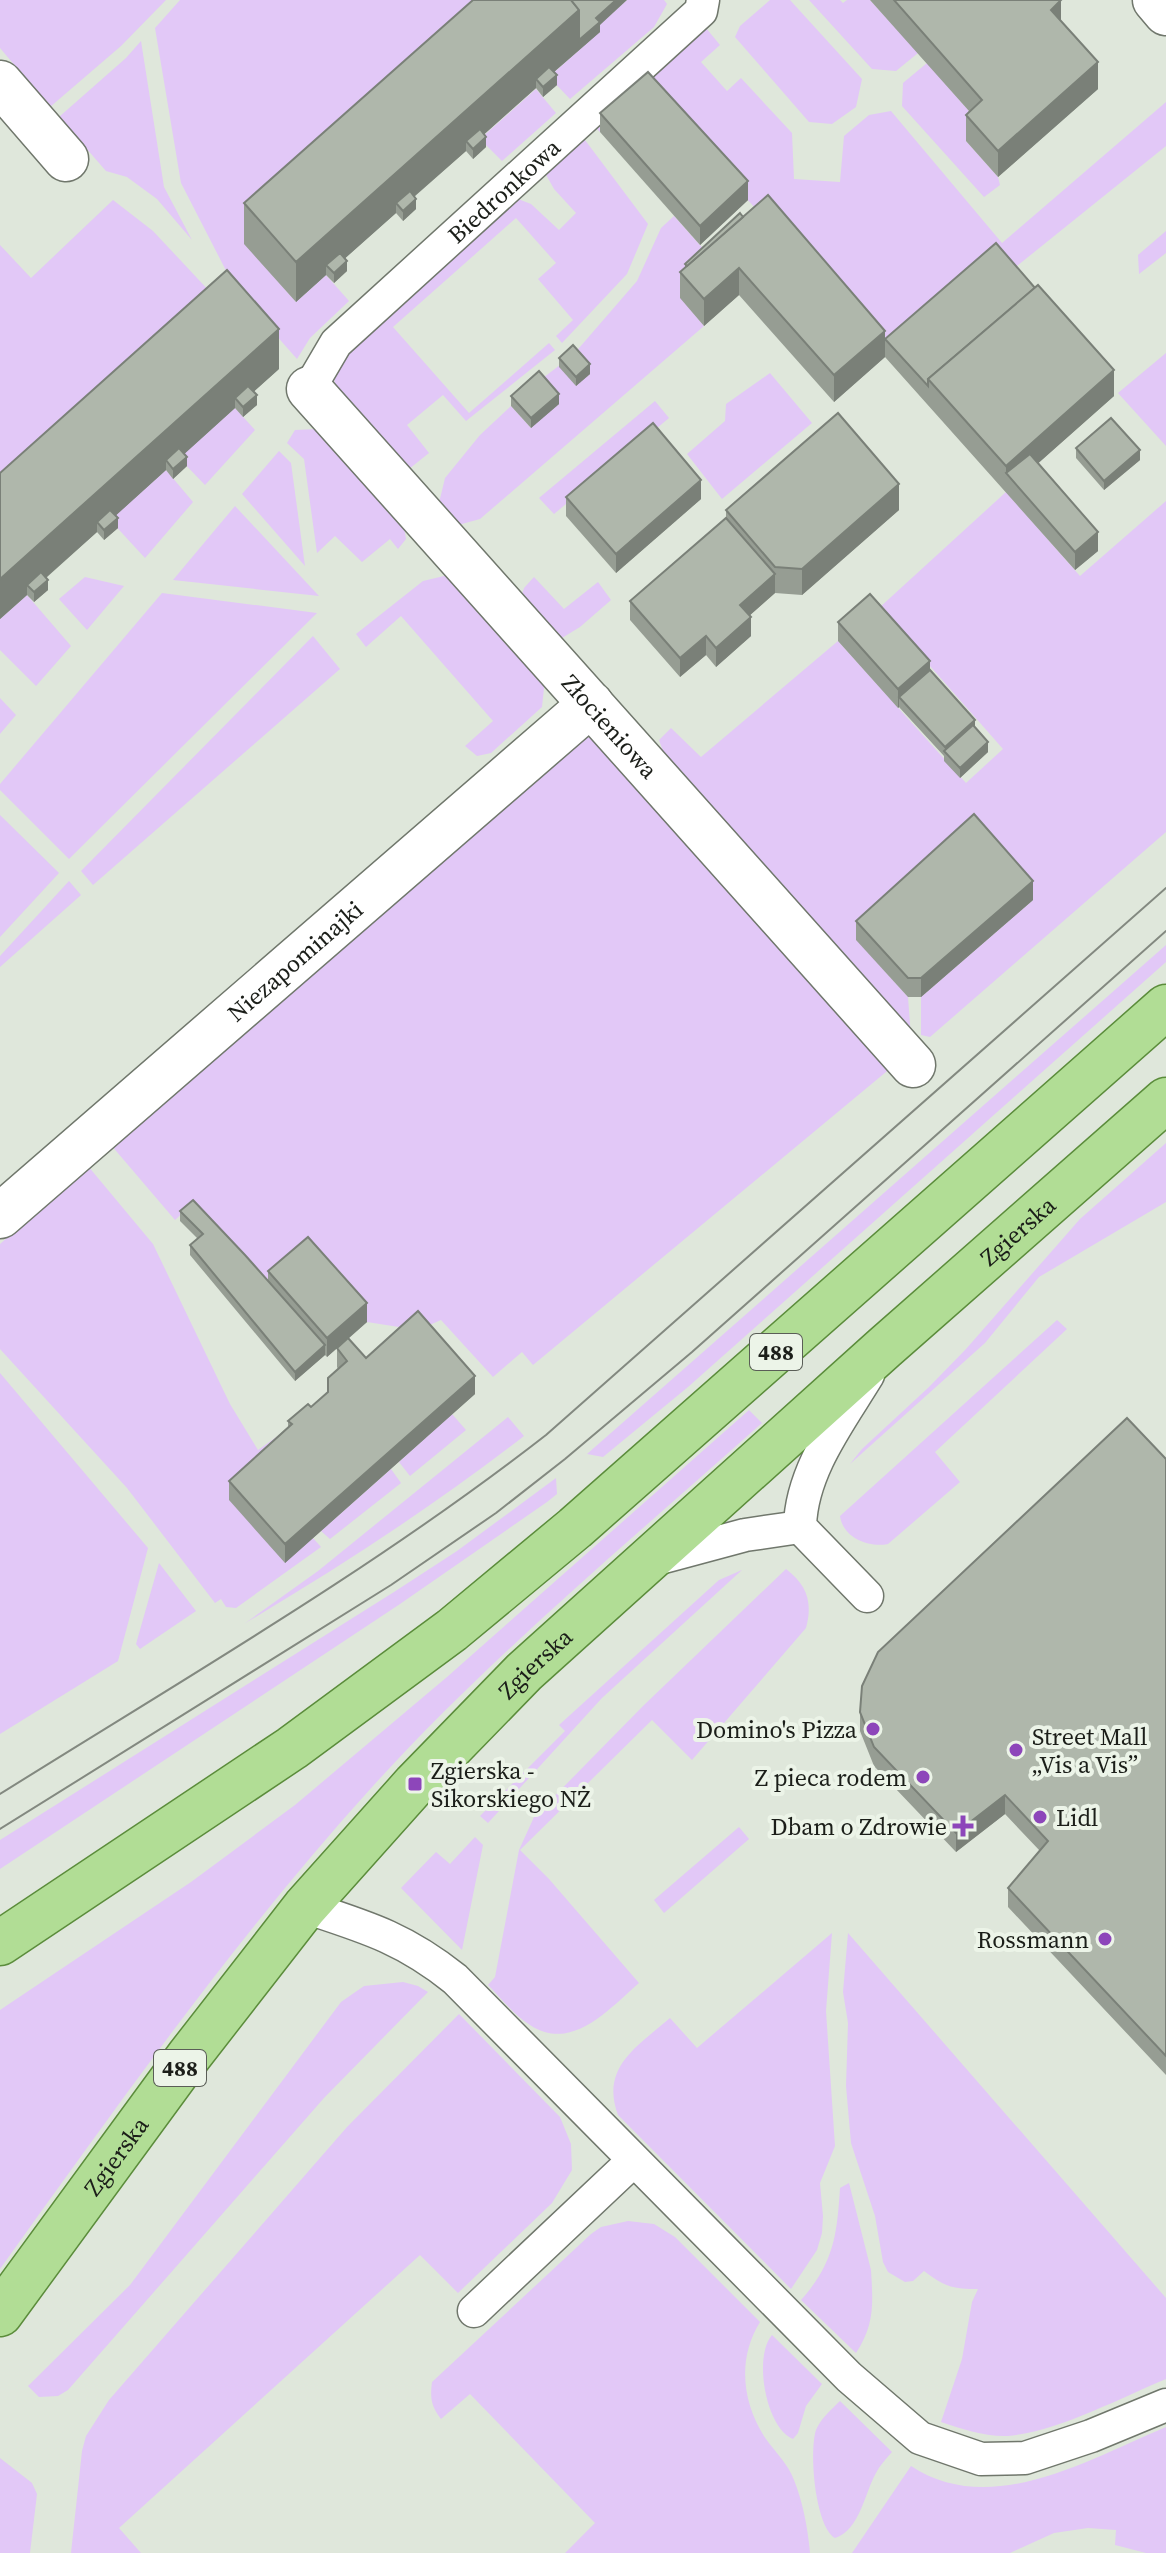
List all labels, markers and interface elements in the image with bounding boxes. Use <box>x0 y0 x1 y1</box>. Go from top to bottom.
street label: Biedronkowa <box>440 130 568 250</box>
street label: Złocieniowa <box>555 667 666 786</box>
street label: Niezapominajki <box>220 893 370 1029</box>
street label: Zgierska <box>973 1188 1063 1273</box>
road number: 488 <box>750 1334 802 1370</box>
street label: Zgierska <box>490 1620 580 1706</box>
place label: Domino's Pizza <box>696 1713 858 1746</box>
marker: Domino's Pizza <box>864 1720 882 1738</box>
place label: Street Mall „Vis a Vis” <box>1032 1720 1147 1781</box>
marker: Street Mall „Vis a Vis” <box>1007 1741 1025 1759</box>
place label: Zgierska - Sikorskiego NŻ <box>431 1754 591 1815</box>
place label: Z pieca rodem <box>755 1761 907 1794</box>
marker: Z pieca rodem <box>914 1768 932 1786</box>
marker: Zgierska - Sikorskiego NŻ <box>406 1775 424 1793</box>
place label: Lidl <box>1056 1801 1098 1834</box>
marker: Lidl <box>1031 1808 1049 1826</box>
place label: Dbam o Zdrowie <box>771 1810 947 1843</box>
marker: Dbam o Zdrowie <box>954 1817 972 1835</box>
place label: Rossmann <box>977 1923 1089 1956</box>
marker: Rossmann <box>1096 1930 1114 1948</box>
road number: 488 <box>154 2050 206 2086</box>
street label: Zgierska <box>76 2109 156 2202</box>

